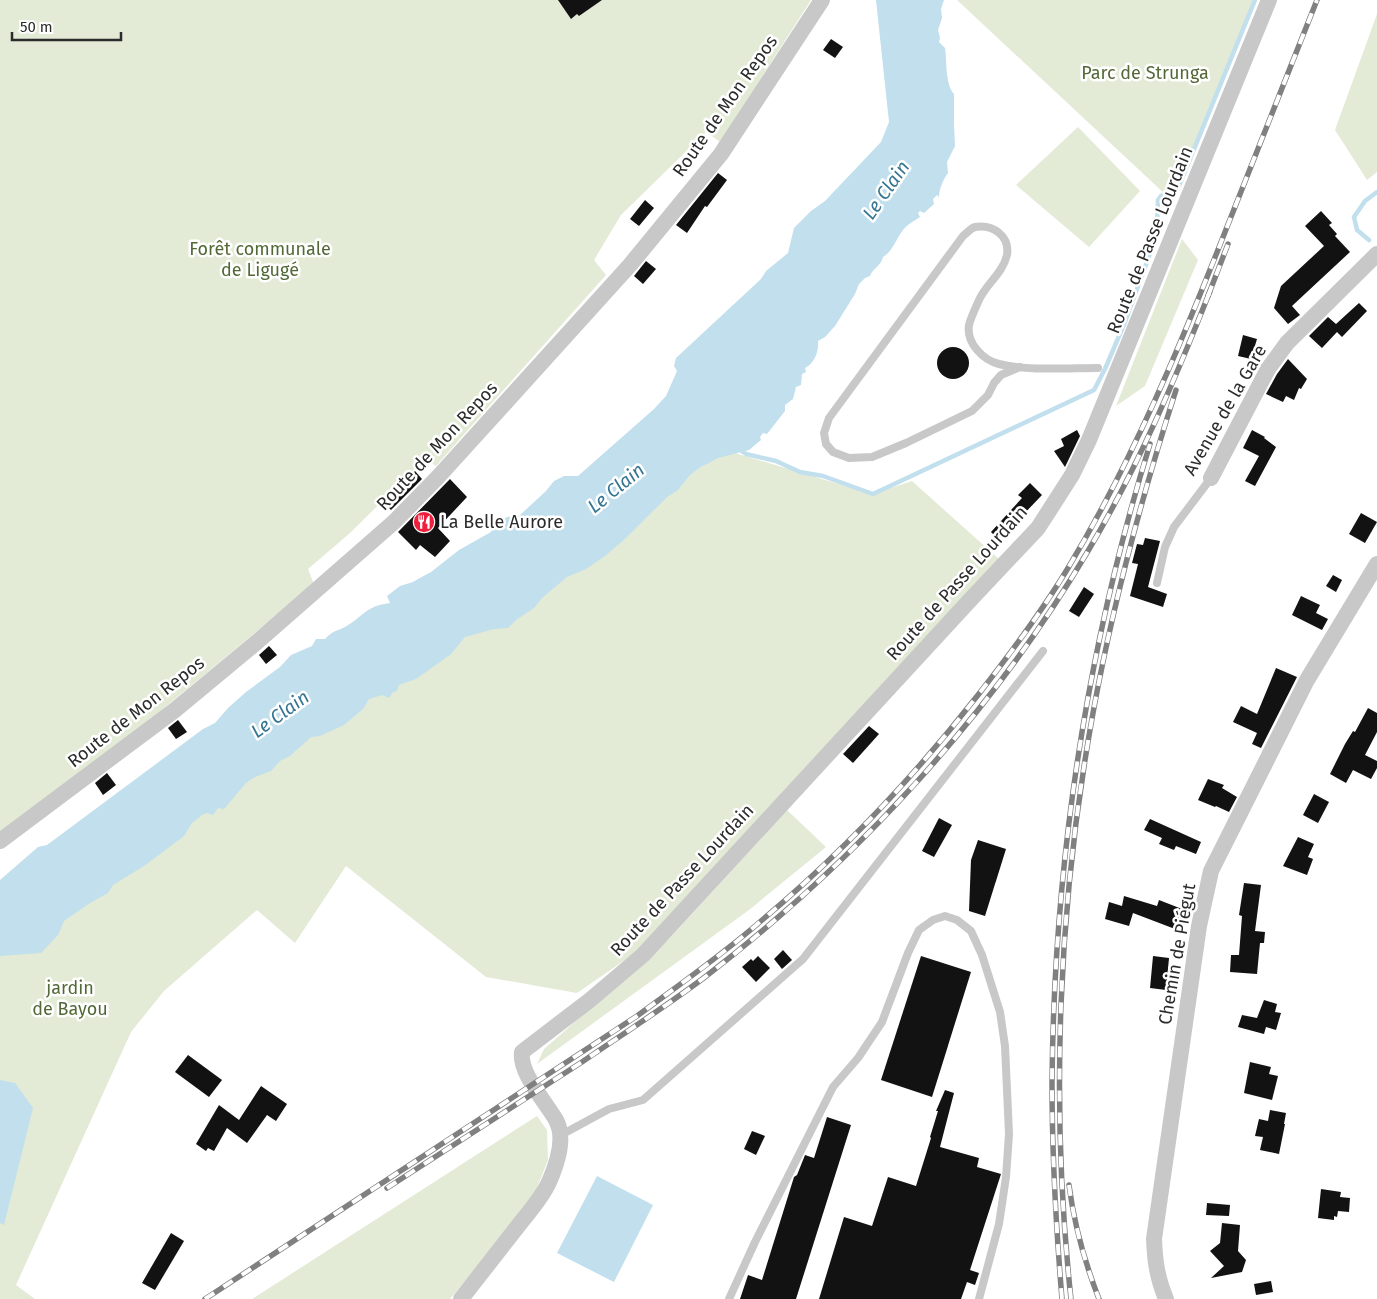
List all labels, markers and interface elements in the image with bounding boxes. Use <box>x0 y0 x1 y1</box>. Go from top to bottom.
scale bar <box>12 10 121 42</box>
text: 50 m <box>20 18 53 36</box>
street label: Route de Mon Repos <box>668 31 782 181</box>
park label: Parc de Strunga <box>1081 62 1209 84</box>
street label: Route de Passe Lourdain <box>1102 143 1198 337</box>
water label: Le Clain <box>858 156 914 224</box>
park label: Forêt communale de Ligugé <box>189 238 331 281</box>
street label: Avenue de la Gare <box>1179 341 1271 479</box>
street label: Route de Mon Repos <box>372 377 502 515</box>
water label: Le Clain <box>583 458 649 518</box>
street label: Route de Passe Lourdain <box>882 501 1032 665</box>
restaurant icon: La Belle Aurore <box>412 510 436 534</box>
place label: La Belle Aurore <box>440 511 563 533</box>
street label: Route de Mon Repos <box>63 652 209 772</box>
water label: Le Clain <box>246 685 314 743</box>
street label: Route de Passe Lourdain <box>606 799 758 961</box>
street label: Chemin de Piégut <box>1154 881 1200 1026</box>
park label: jardin de Bayou <box>32 977 108 1020</box>

